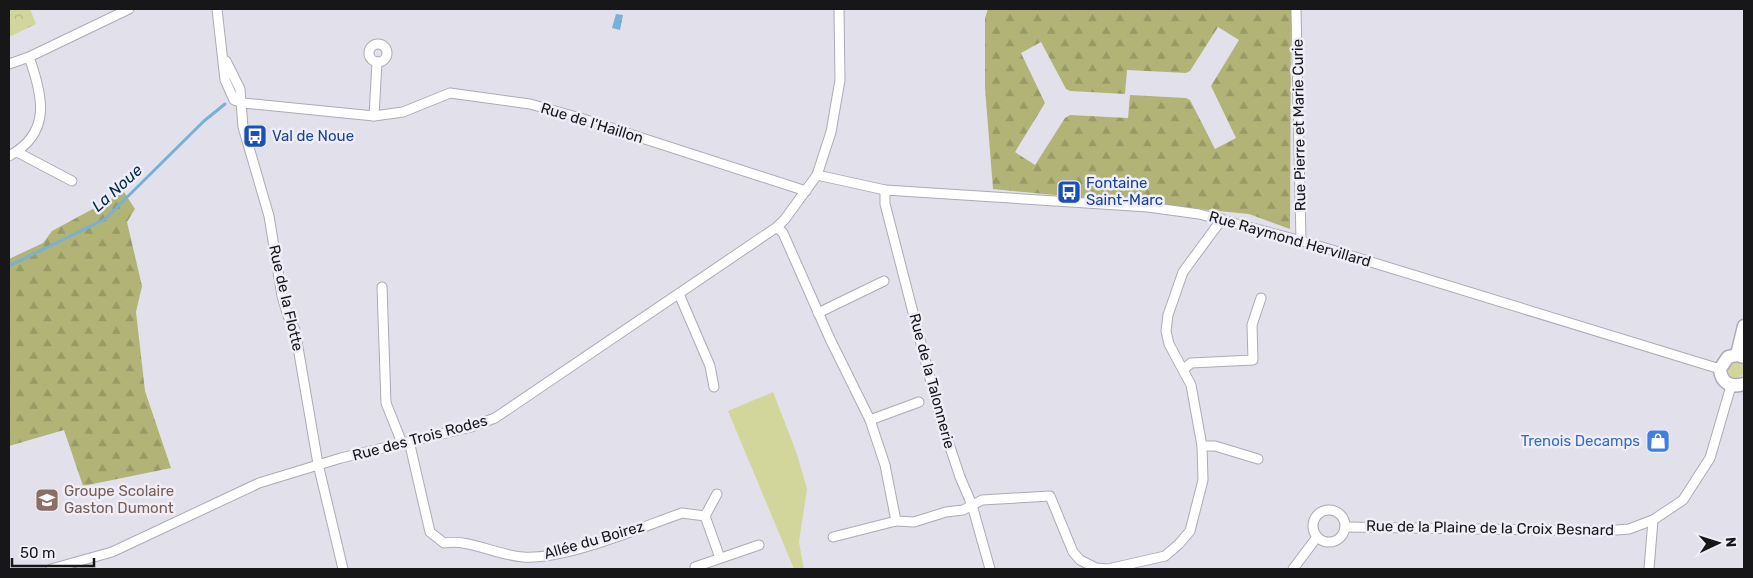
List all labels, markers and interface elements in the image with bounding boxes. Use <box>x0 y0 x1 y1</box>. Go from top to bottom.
street label: Rue Pierre et Marie Curie <box>1288 39 1310 211</box>
street label: Rue de l'Haillon <box>538 99 646 147</box>
bus stop icon: Val de Noue <box>242 123 268 149</box>
place label: Val de Noue <box>272 127 354 145</box>
water label: La Noue <box>88 160 146 216</box>
place label: Fontaine Saint-Marc <box>1086 174 1163 209</box>
bus stop icon: Fontaine Saint-Marc <box>1056 179 1082 205</box>
street label: Rue Raymond Hervillard <box>1207 207 1373 271</box>
street label: Rue de la Flotte <box>265 243 307 353</box>
street label: Rue de la Talonnerie <box>905 311 959 451</box>
street label: Rue des Trois Rodes <box>350 411 490 465</box>
shop icon: Trenois Decamps <box>1645 428 1671 454</box>
place label: Trenois Decamps <box>1521 432 1640 450</box>
place label: Groupe Scolaire Gaston Dumont <box>64 482 174 517</box>
school or university icon: Groupe Scolaire Gaston Dumont <box>34 487 60 513</box>
street label: Allée du Boirez <box>542 517 646 563</box>
street label: Rue de la Plaine de la Croix Besnard <box>1366 517 1614 539</box>
north arrow <box>1693 518 1743 568</box>
scale bar <box>12 536 95 568</box>
text: N <box>1722 537 1739 548</box>
text: 50 m <box>20 544 55 562</box>

